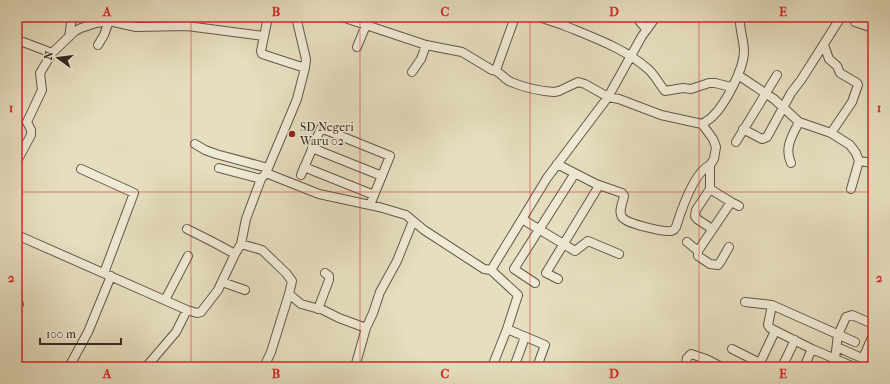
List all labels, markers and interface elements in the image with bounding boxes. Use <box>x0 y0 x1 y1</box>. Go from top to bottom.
text: A <box>102 4 112 19</box>
text: B <box>272 4 281 19</box>
text: C <box>441 4 450 19</box>
text: D <box>609 4 619 19</box>
text: E <box>779 4 787 19</box>
north arrow <box>38 38 78 78</box>
text: N <box>41 49 56 61</box>
text: 1 <box>9 100 14 115</box>
text: 1 <box>877 100 882 115</box>
place label: SD Negeri Waru 02 <box>299 120 354 148</box>
marker: SD Negeri Waru 02 <box>287 129 297 139</box>
text: 2 <box>8 270 15 285</box>
text: 2 <box>876 270 883 285</box>
scale bar <box>40 320 121 346</box>
text: 100 m <box>46 327 76 341</box>
text: A <box>102 366 112 381</box>
text: B <box>272 366 281 381</box>
text: C <box>441 366 450 381</box>
text: D <box>609 366 619 381</box>
text: E <box>779 366 787 381</box>

